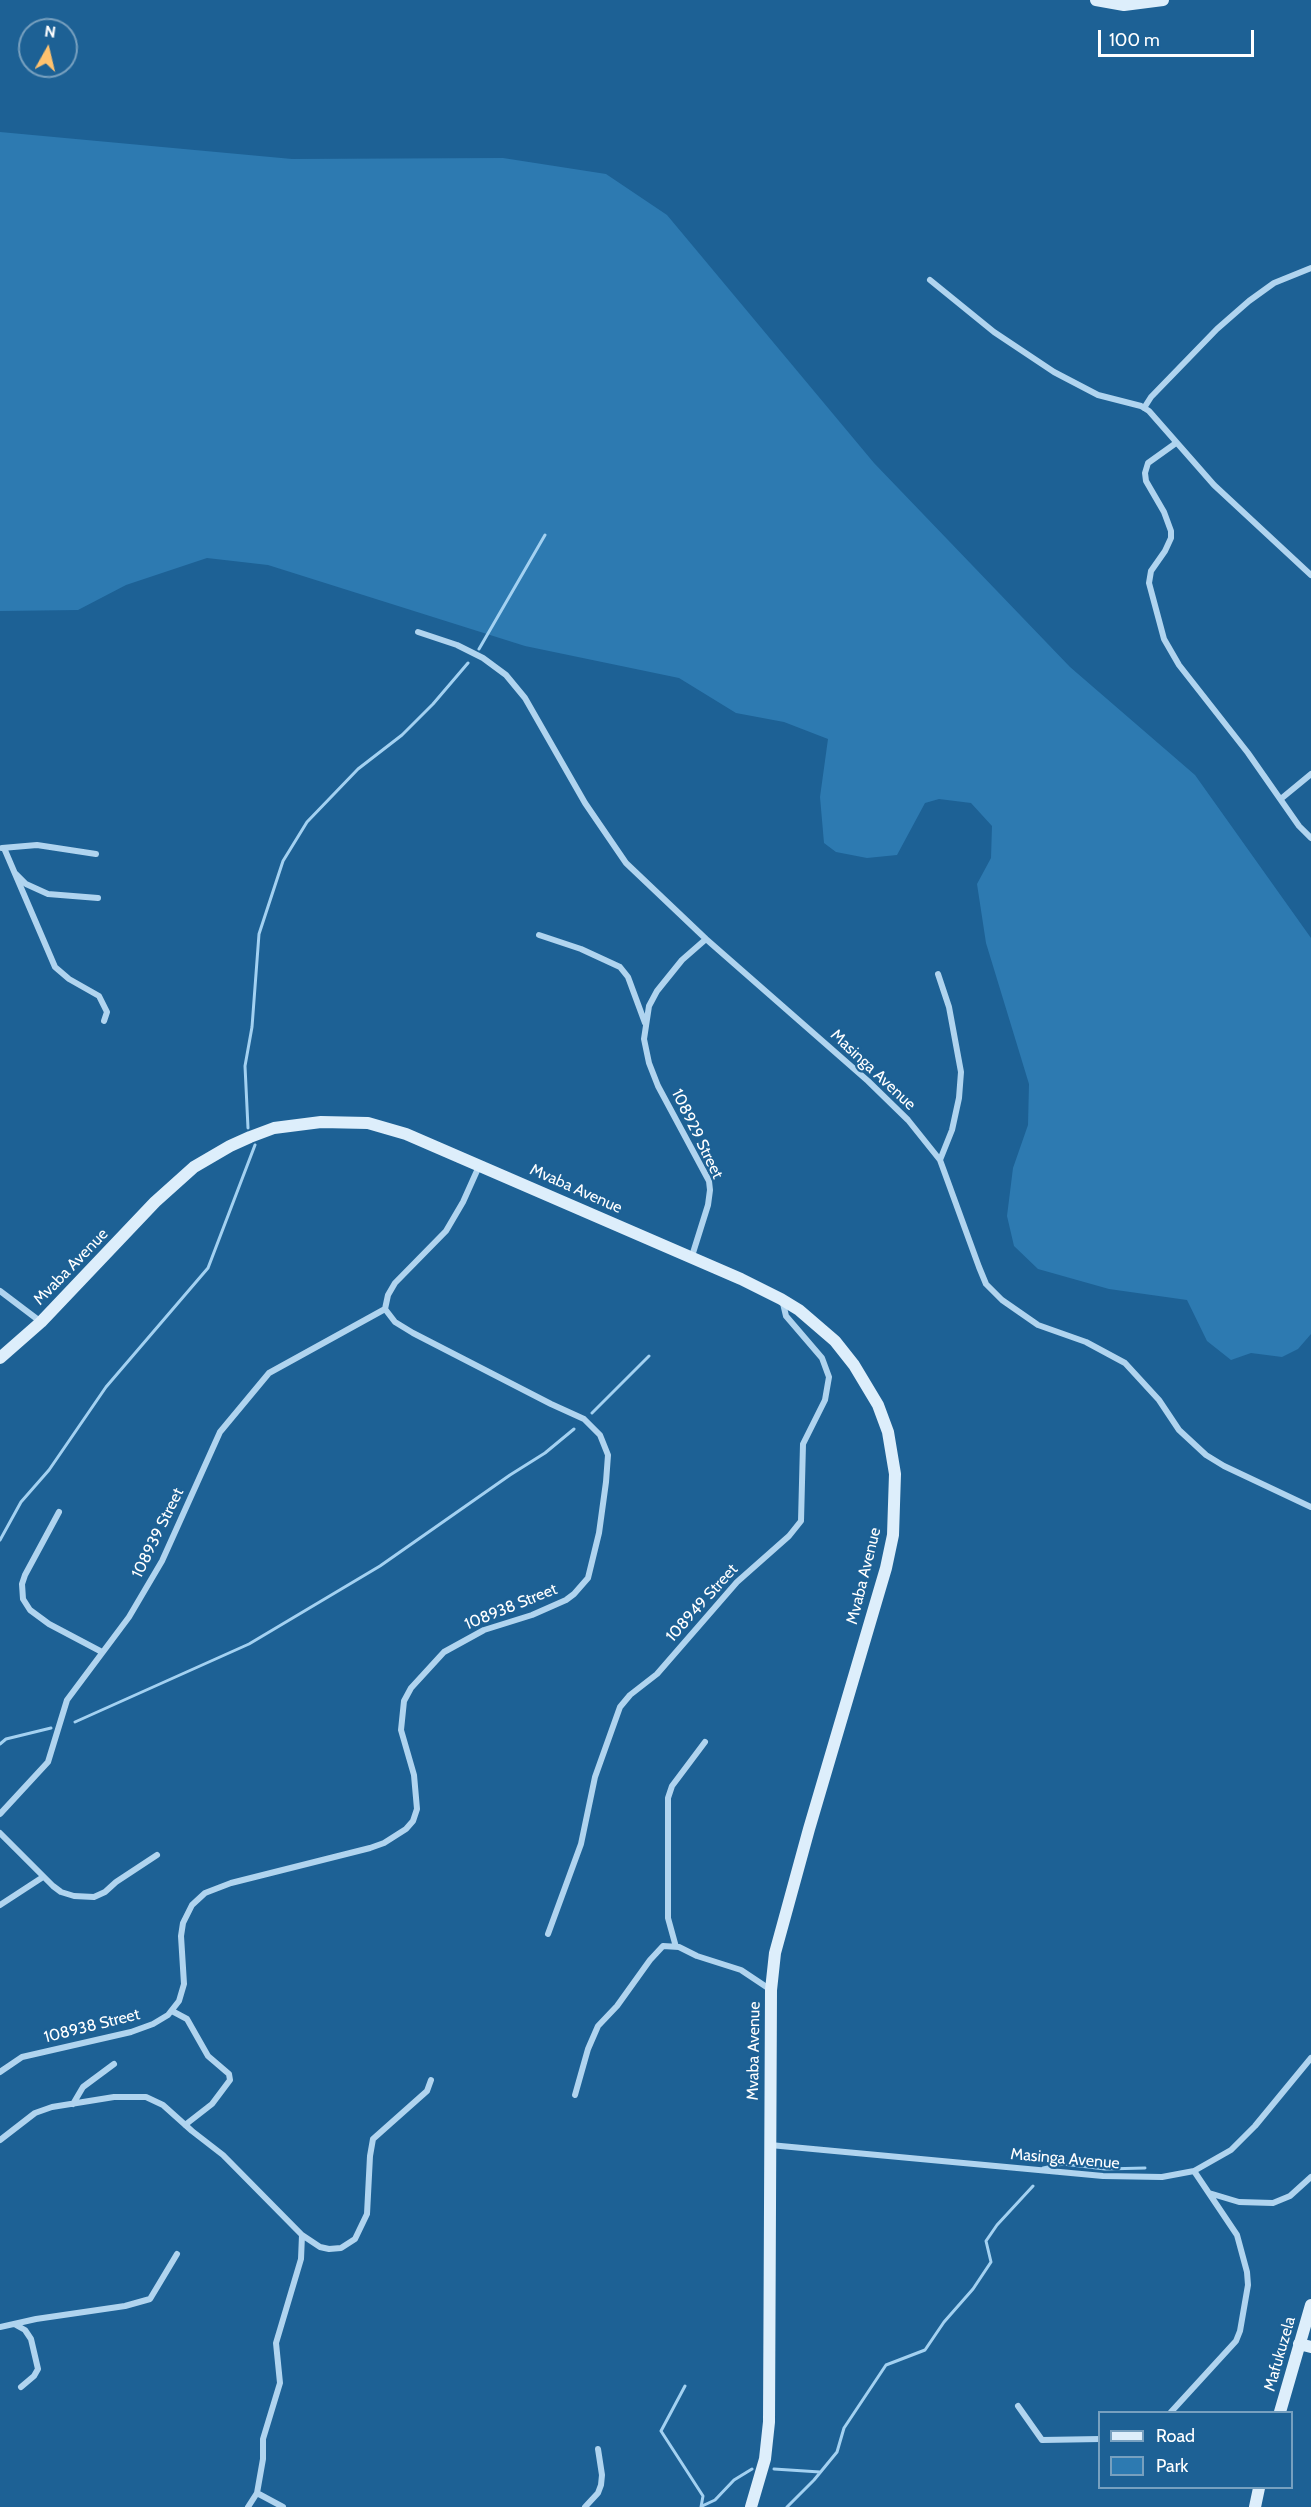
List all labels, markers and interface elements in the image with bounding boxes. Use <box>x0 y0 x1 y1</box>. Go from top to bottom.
north arrow <box>18 18 78 78</box>
scale bar <box>1101 18 1257 56</box>
text: N <box>43 21 57 42</box>
text: 100 m <box>1109 29 1160 51</box>
street label: Masinga Avenue <box>826 1026 920 1114</box>
street label: 108929 Street <box>667 1086 727 1182</box>
street label: Mvaba Avenue <box>527 1160 625 1218</box>
street label: Mvaba Avenue <box>30 1225 112 1309</box>
street label: 108939 Street <box>128 1485 188 1581</box>
street label: Mvaba Avenue <box>843 1526 885 1626</box>
street label: 108949 Street <box>662 1560 742 1646</box>
street label: 108938 Street <box>462 1580 560 1634</box>
street label: Mvaba Avenue <box>744 2001 764 2101</box>
street label: 108938 Street <box>42 2005 142 2047</box>
street label: Masinga Avenue <box>1010 2145 1120 2173</box>
street label: Mafukuzela <box>1260 2314 1300 2394</box>
legend <box>1098 2411 1293 2489</box>
text: Road <box>1156 2425 1195 2447</box>
text: Park <box>1156 2455 1188 2477</box>

